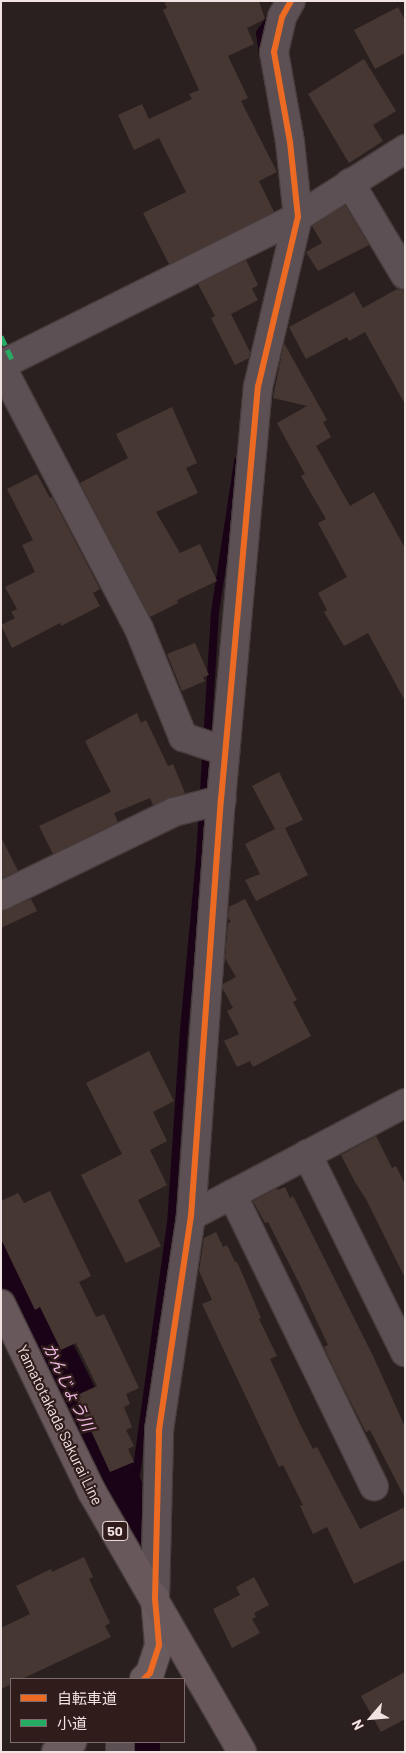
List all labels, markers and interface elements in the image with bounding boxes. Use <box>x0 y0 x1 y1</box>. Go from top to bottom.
water label: かんじょう川 <box>39 1340 99 1434</box>
street label: Yamatotakada Sakurai Line <box>13 1342 107 1508</box>
road number: 50 <box>101 1520 129 1542</box>
legend <box>10 1678 185 1743</box>
text: 自転車道 <box>57 1689 117 1707</box>
north arrow <box>346 1693 396 1743</box>
text: 小道 <box>57 1714 87 1732</box>
text: N <box>348 1717 367 1733</box>

